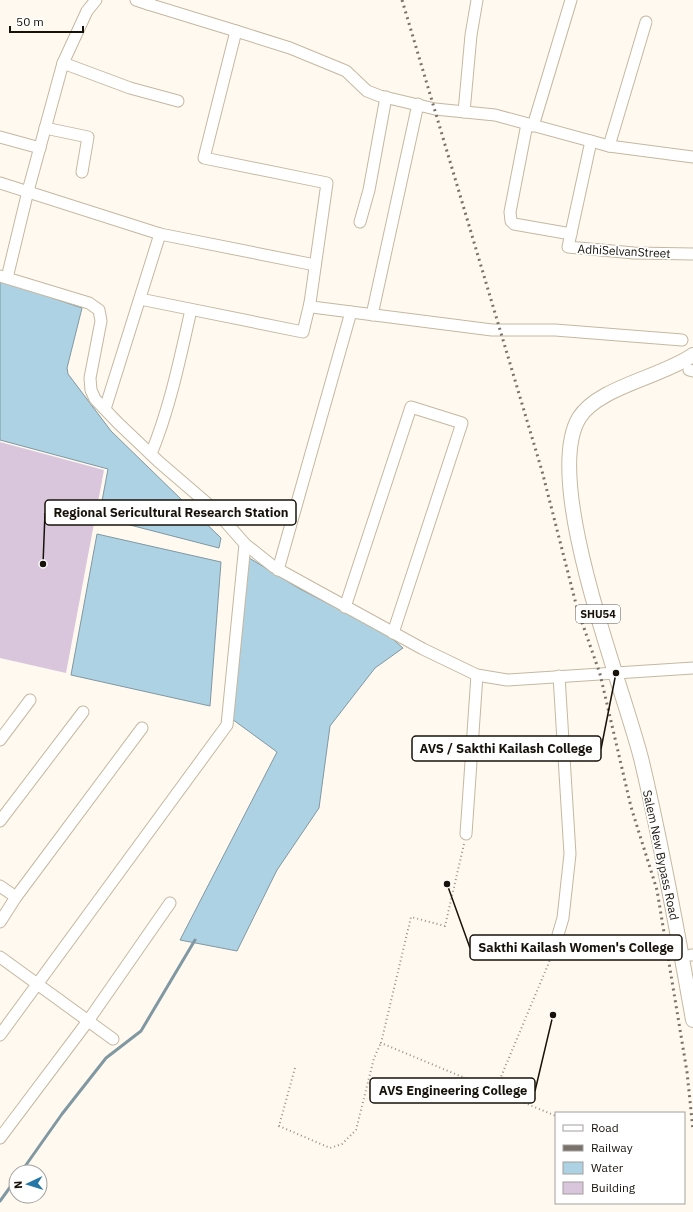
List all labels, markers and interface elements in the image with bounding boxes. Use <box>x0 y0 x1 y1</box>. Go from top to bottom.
scale bar <box>10 8 83 34</box>
text: 50 m <box>16 14 44 29</box>
street label: AdhiSelvanStreet <box>577 241 671 261</box>
callout: Regional Sericultural Research Station <box>45 500 296 525</box>
text: Regional Sericultural Research Station <box>53 504 289 521</box>
road number: SHU54 <box>576 605 620 623</box>
callout: AVS / Sakthi Kailash College <box>412 736 601 761</box>
text: AVS / Sakthi Kailash College <box>420 740 592 757</box>
street label: Salem New Bypass Road <box>640 789 682 921</box>
callout: Sakthi Kailash Women's College <box>470 935 682 960</box>
text: Sakthi Kailash Women's College <box>478 939 674 956</box>
callout: AVS Engineering College <box>370 1078 535 1103</box>
text: AVS Engineering College <box>379 1082 527 1099</box>
legend <box>555 1112 685 1204</box>
text: Road <box>591 1120 619 1135</box>
text: Railway <box>591 1140 633 1155</box>
text: Water <box>591 1160 624 1175</box>
north arrow <box>8 1164 48 1204</box>
text: N <box>11 1180 25 1189</box>
text: Building <box>591 1180 636 1195</box>

